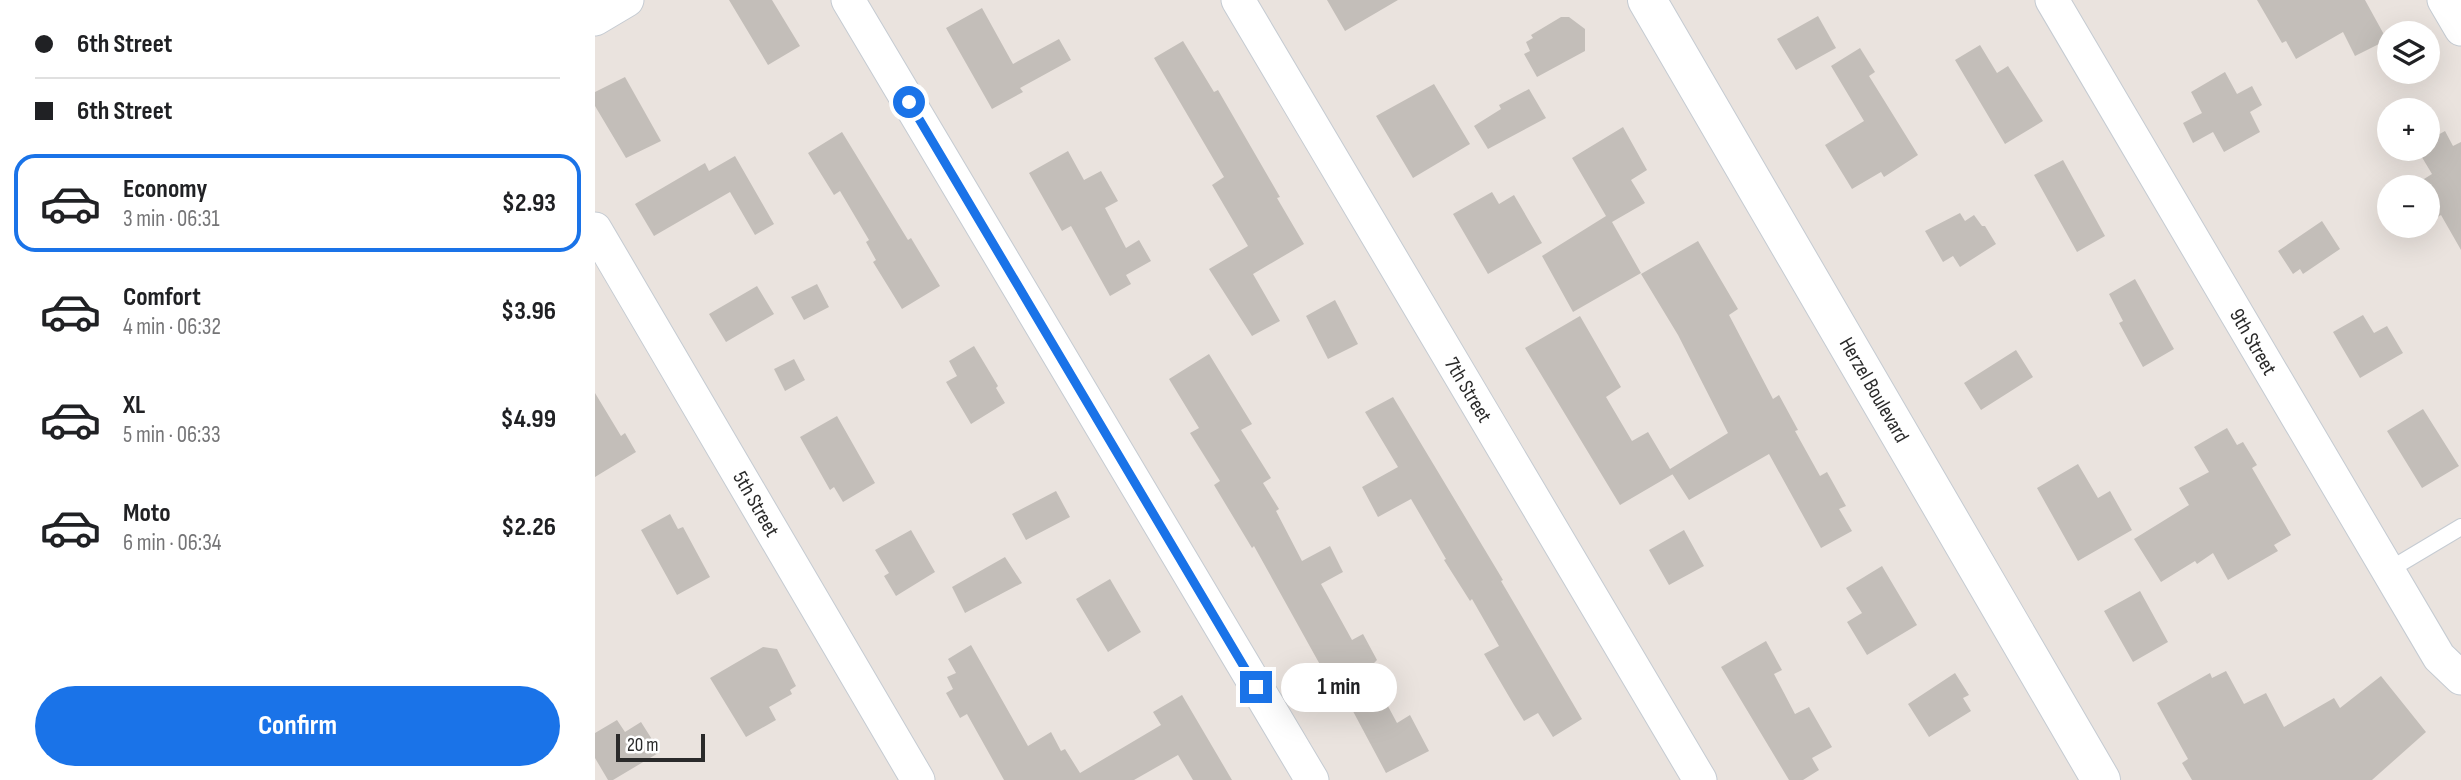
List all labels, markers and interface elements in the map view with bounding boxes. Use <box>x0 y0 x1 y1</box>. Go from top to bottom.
map controls <box>2377 21 2440 238</box>
button: layers <box>2377 21 2440 84</box>
text: 6th Street <box>77 29 172 60</box>
route start <box>893 86 925 118</box>
text: 6th Street <box>77 96 172 127</box>
button: + <box>2377 98 2440 161</box>
icon: car <box>39 172 102 235</box>
text: Economy <box>123 174 207 205</box>
button: − <box>2377 175 2440 238</box>
text: $2.93 <box>502 188 556 219</box>
text: 3 min · 06:31 <box>123 205 219 233</box>
icon: car <box>39 280 102 343</box>
text: Comfort <box>123 282 201 313</box>
text: $3.96 <box>501 296 556 327</box>
street label: 9th Street <box>2224 304 2282 380</box>
text: 4 min · 06:32 <box>123 313 221 341</box>
street label: Herzel Boulevard <box>1834 333 1914 447</box>
street label: 7th Street <box>1439 353 1497 427</box>
icon: car <box>39 388 102 451</box>
text: XL <box>123 390 145 421</box>
text: $4.99 <box>500 404 556 435</box>
text: 5 min · 06:33 <box>123 421 221 449</box>
street label: 5th Street <box>727 467 785 541</box>
icon: car <box>39 496 102 559</box>
text: Moto <box>123 498 171 529</box>
text: $2.26 <box>501 512 556 543</box>
text: 6 min · 06:34 <box>123 529 222 557</box>
callout: 1 min <box>1281 662 1396 712</box>
route end <box>1240 671 1272 703</box>
text: 1 min <box>1318 673 1360 701</box>
button: Confirm <box>35 686 560 766</box>
scale bar <box>616 731 705 763</box>
text: 20 m <box>627 734 659 757</box>

